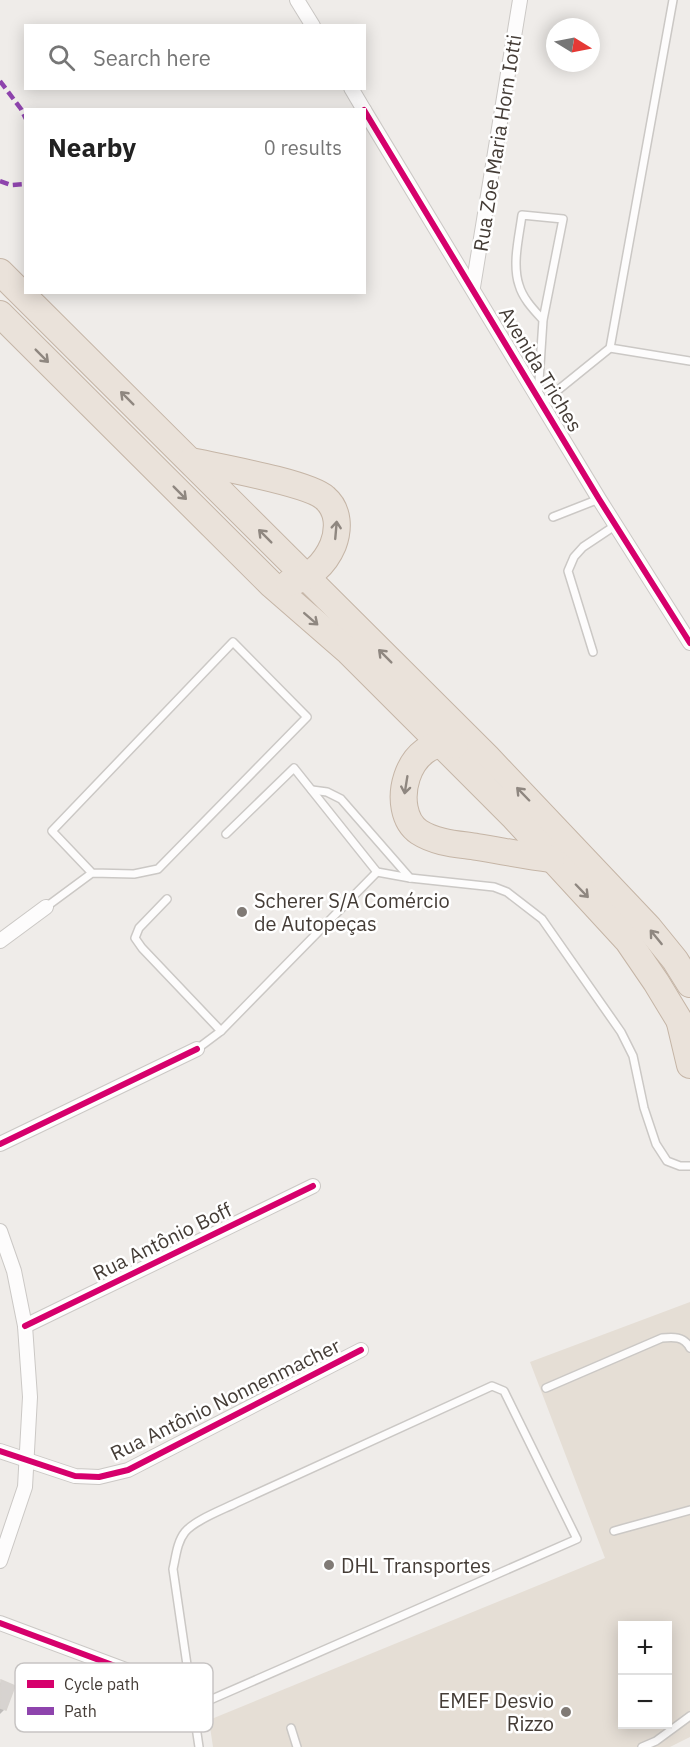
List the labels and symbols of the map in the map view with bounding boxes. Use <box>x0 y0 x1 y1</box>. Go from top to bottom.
north arrow <box>546 18 600 72</box>
street label: Rua Zoe Maria Horn Iotti <box>467 33 527 253</box>
street label: Avenida Triches <box>493 301 589 437</box>
one-way arrow <box>34 348 49 363</box>
one-way arrow <box>120 390 135 405</box>
one-way arrow <box>172 486 187 500</box>
one-way arrow <box>331 521 342 540</box>
one-way arrow <box>257 528 272 543</box>
one-way arrow <box>303 612 318 626</box>
one-way arrow <box>378 649 393 663</box>
one-way arrow <box>400 775 411 795</box>
one-way arrow <box>516 787 530 802</box>
one-way arrow <box>575 883 589 898</box>
place label: Scherer S/A Comércio de Autopeças <box>254 887 450 937</box>
marker: Scherer S/A Comércio de Autopeças <box>235 905 249 919</box>
one-way arrow <box>649 929 662 945</box>
street label: Rua Antônio Boff <box>88 1195 236 1286</box>
street label: Rua Antônio Nonnenmacher <box>106 1332 344 1466</box>
place label: DHL Transportes <box>341 1552 491 1579</box>
marker: DHL Transportes <box>322 1558 336 1572</box>
legend <box>15 1663 213 1732</box>
text: Cycle path <box>64 1674 139 1694</box>
place label: EMEF Desvio Rizzo <box>439 1687 554 1737</box>
text: Path <box>64 1701 97 1721</box>
marker: EMEF Desvio Rizzo <box>559 1705 573 1719</box>

